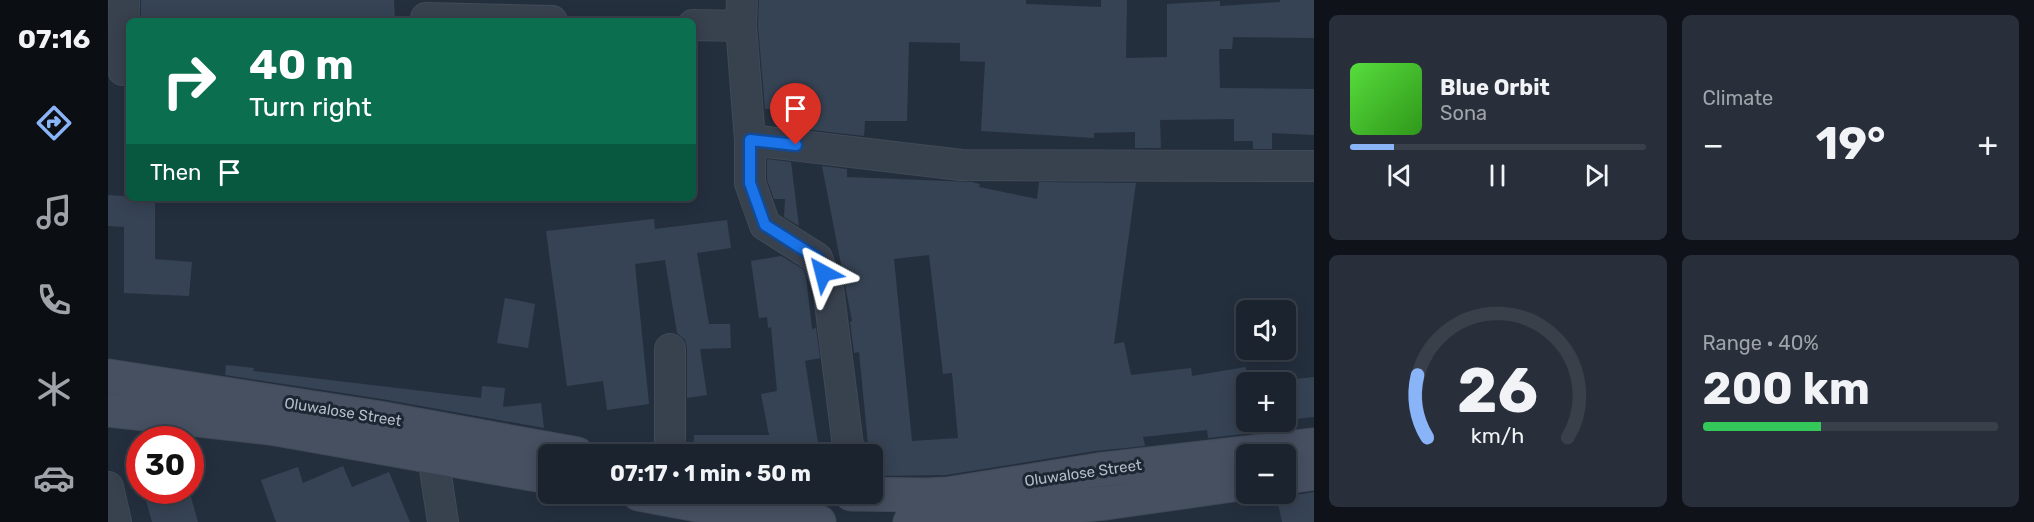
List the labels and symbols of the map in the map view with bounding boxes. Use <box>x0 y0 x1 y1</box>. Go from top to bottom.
pin <box>770 83 821 145</box>
position arrow <box>791 241 855 305</box>
street label: Oluwalose Street <box>283 394 403 430</box>
speed limit sign: 30 <box>126 426 204 504</box>
street label: Oluwalose Street <box>1023 456 1143 490</box>

